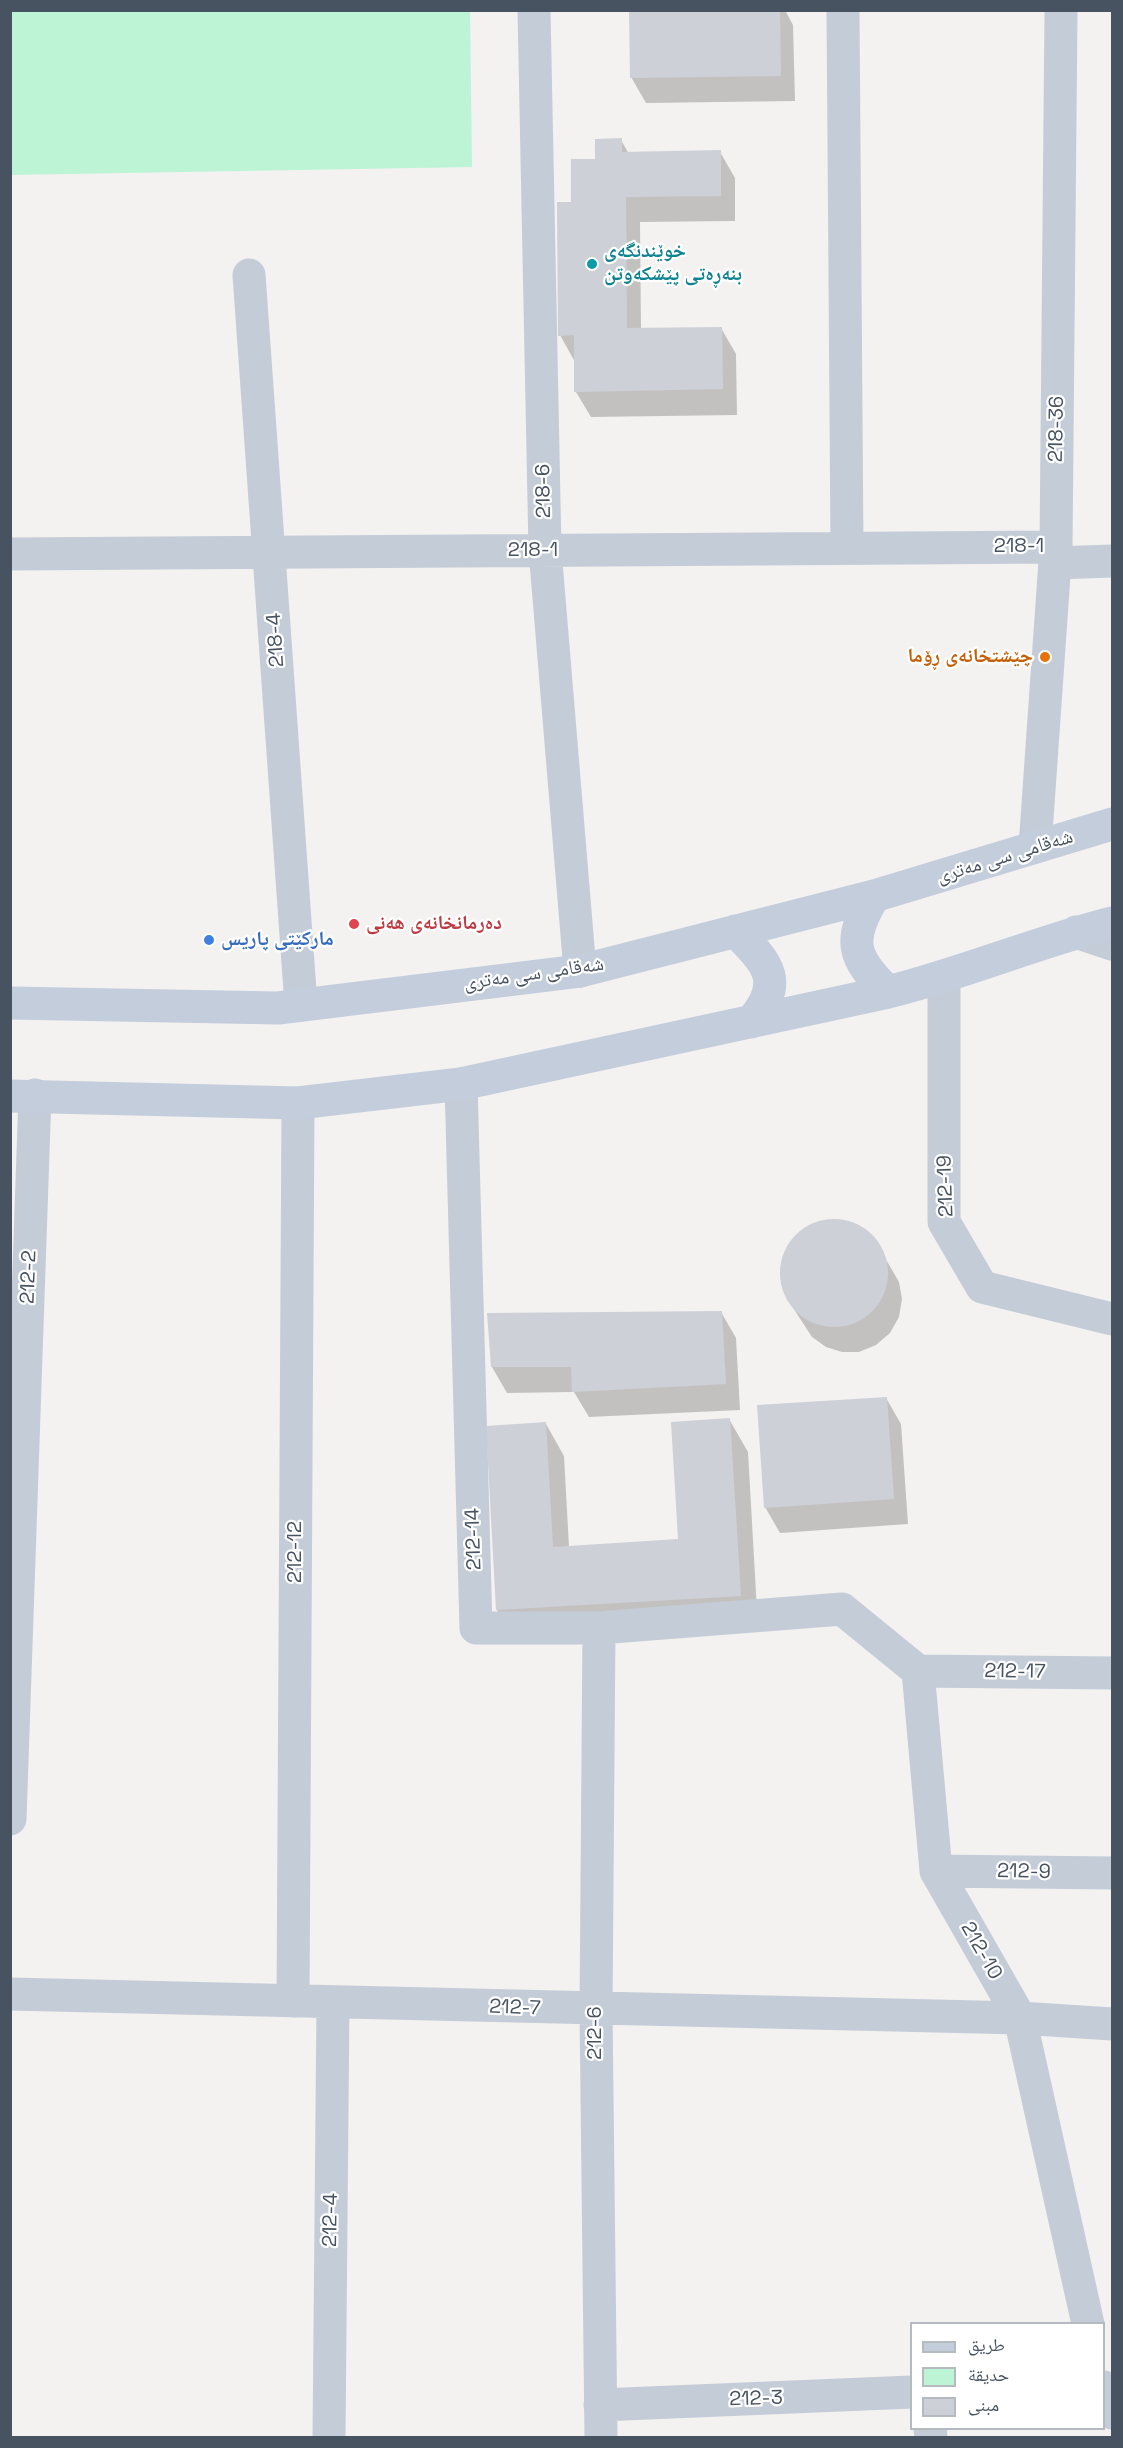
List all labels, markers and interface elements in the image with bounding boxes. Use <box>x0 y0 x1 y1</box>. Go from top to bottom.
place label: خوێندنگەی بنەڕەتی پێشکەوتن <box>604 240 742 287</box>
marker: خوێندنگەی بنەڕەتی پێشکەوتن <box>585 257 599 271</box>
street label: 218-36 <box>1044 396 1070 462</box>
street label: 218-6 <box>532 464 556 518</box>
street label: 218-1 <box>994 535 1044 559</box>
street label: 218-1 <box>508 539 558 563</box>
street label: 218-4 <box>262 612 290 668</box>
place label: چێشتخانەی ڕۆما <box>907 645 1033 669</box>
marker: چێشتخانەی ڕۆما <box>1038 650 1052 664</box>
street label: شەقامی سی مەتری <box>934 825 1076 889</box>
place label: دەرمانخانەی هەنی <box>366 912 502 936</box>
marker: دەرمانخانەی هەنی <box>347 917 361 931</box>
place label: مارکێتی پاریس <box>221 928 334 952</box>
marker: مارکێتی پاریس <box>202 933 216 947</box>
street label: شەقامی سی مەتری <box>462 952 606 996</box>
street label: 212-19 <box>933 1155 959 1217</box>
street label: 212-2 <box>16 1250 42 1304</box>
street label: 212-14 <box>461 1507 487 1571</box>
street label: 212-12 <box>284 1521 308 1583</box>
street label: 212-17 <box>984 1659 1046 1685</box>
street label: 212-9 <box>997 1860 1051 1884</box>
street label: 212-10 <box>955 1918 1007 1984</box>
street label: 212-7 <box>489 1995 541 2021</box>
street label: 212-6 <box>584 2006 608 2060</box>
street label: 212-4 <box>319 2193 343 2247</box>
legend <box>910 2322 1105 2430</box>
text: طريق <box>968 2333 1005 2356</box>
text: حديقة <box>968 2363 1009 2386</box>
street label: 212-3 <box>729 2386 783 2412</box>
text: مبنى <box>968 2393 999 2416</box>

